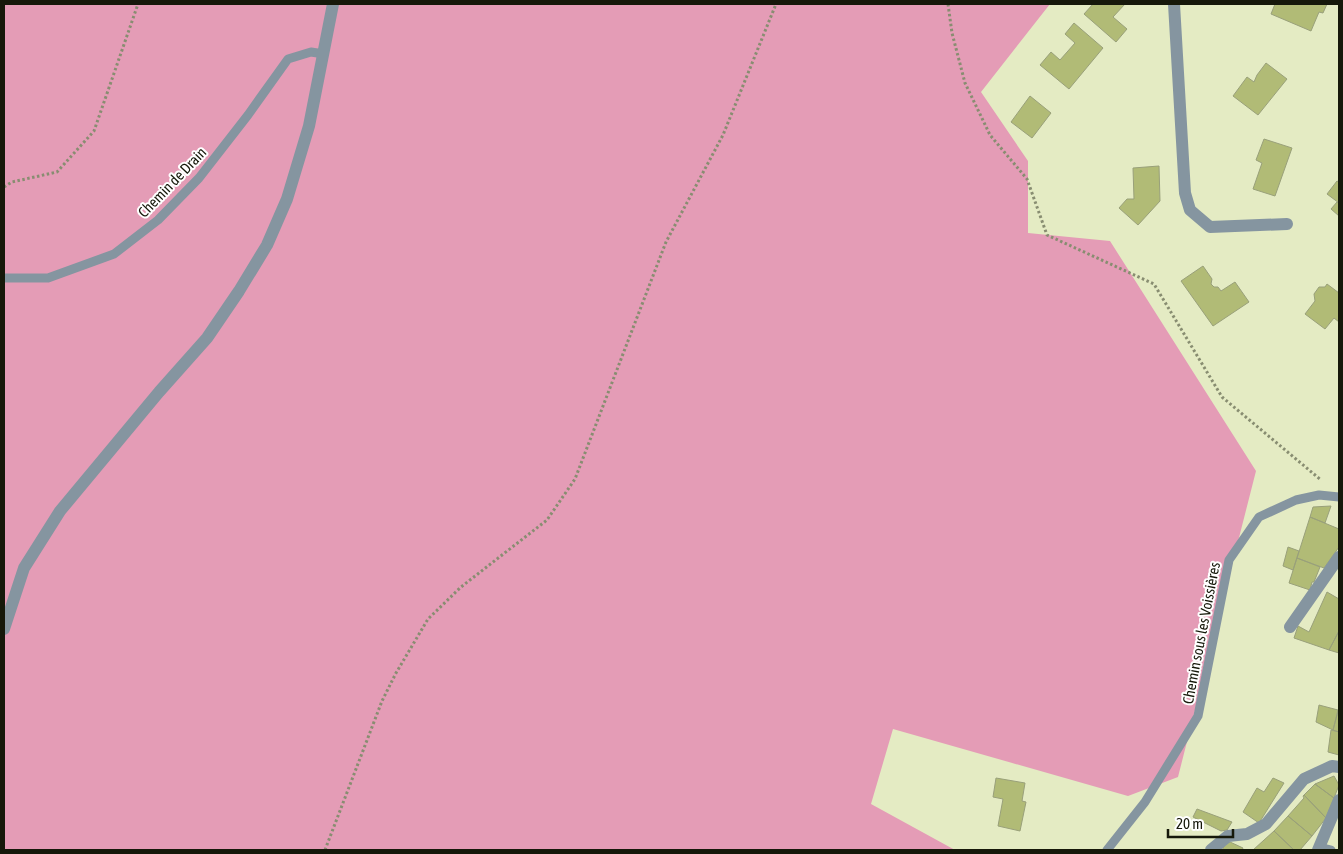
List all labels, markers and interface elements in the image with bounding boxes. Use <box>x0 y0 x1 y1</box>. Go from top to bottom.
street label: Chemin de Drain <box>134 144 210 220</box>
street label: Chemin sous les Voissières <box>1179 561 1223 705</box>
scale bar <box>1168 806 1233 838</box>
text: 20 m <box>1176 815 1203 832</box>

